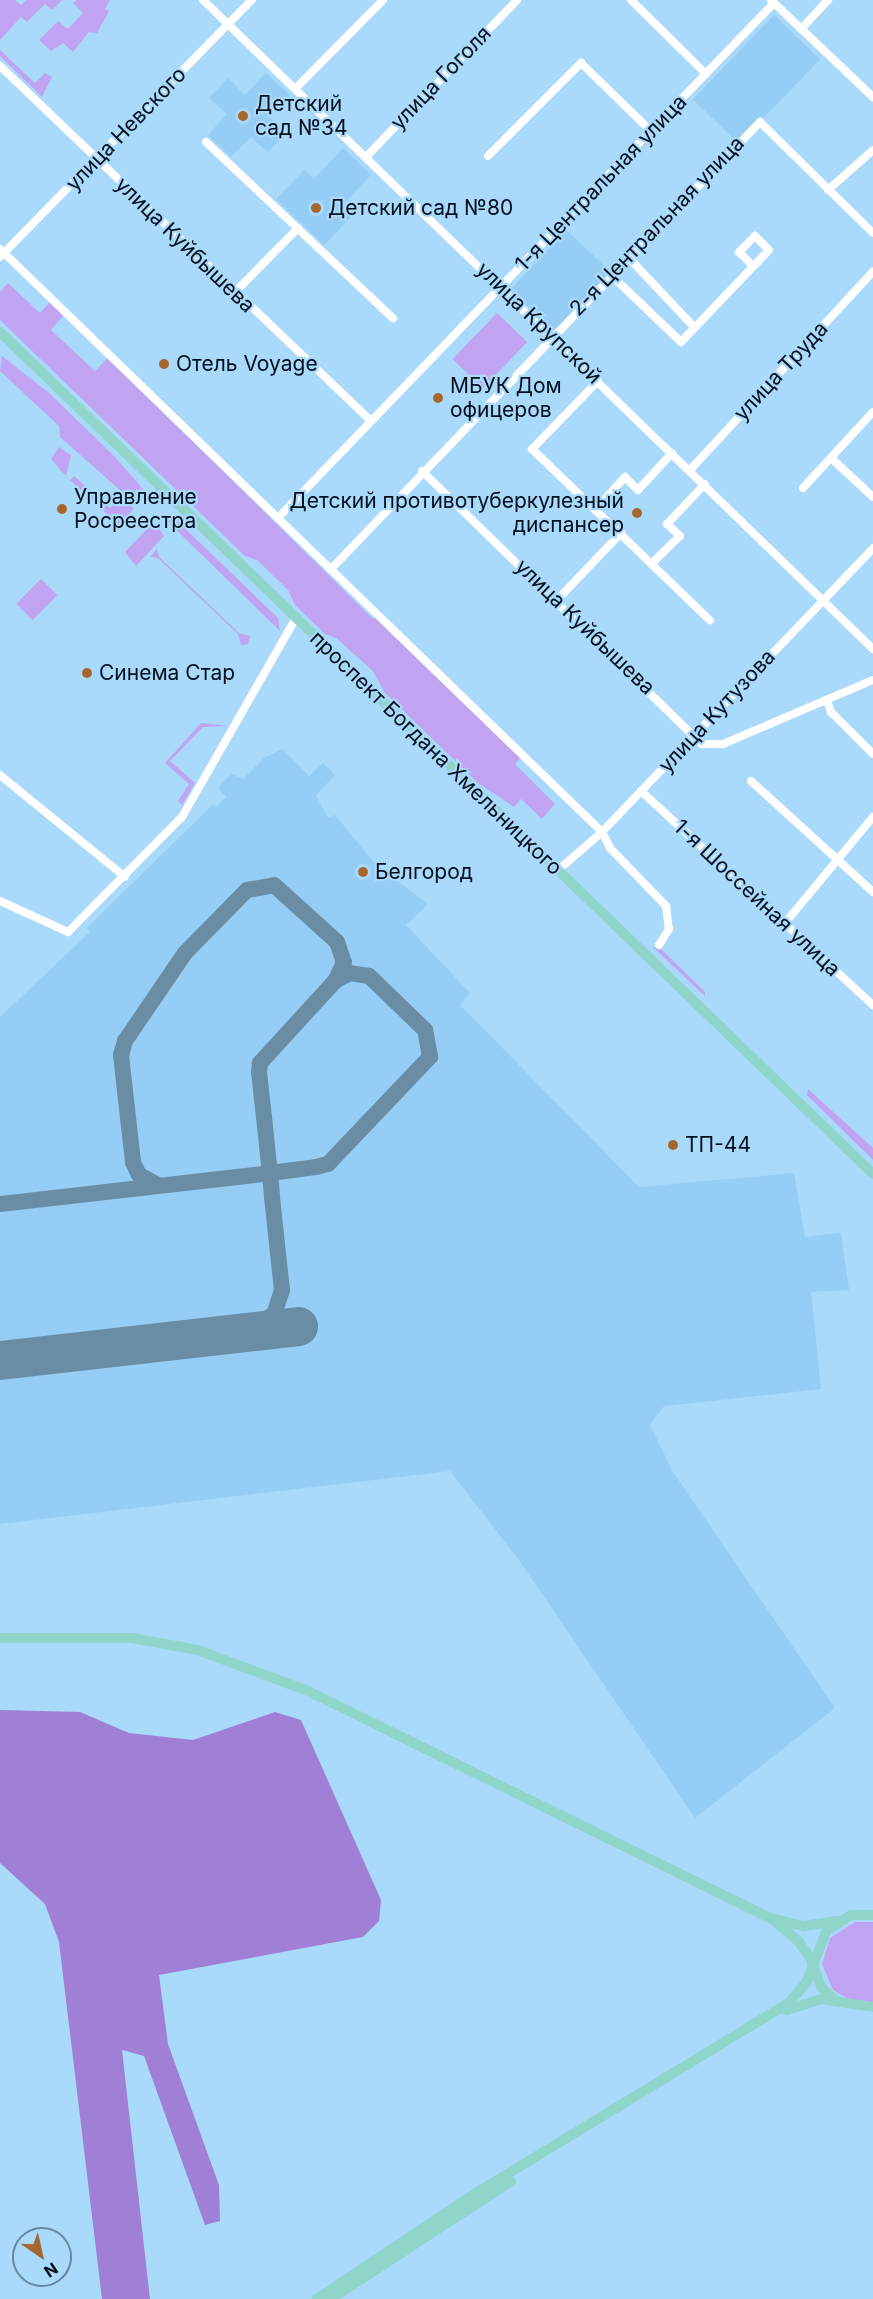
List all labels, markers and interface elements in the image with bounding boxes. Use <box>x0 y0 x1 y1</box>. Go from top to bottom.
street label: улица Гоголя <box>385 21 497 135</box>
street label: улица Невского <box>61 62 191 196</box>
street label: 1-я Центральная улица <box>510 89 692 277</box>
place label: Детский сад №34 <box>255 91 348 141</box>
marker: Детский сад №34 <box>236 109 250 123</box>
street label: 2-я Центральная улица <box>565 131 749 321</box>
street label: улица Куйбышева <box>110 172 260 318</box>
place label: Детский сад №80 <box>328 195 513 221</box>
marker: Детский сад №80 <box>309 201 323 215</box>
street label: улица Крупской <box>471 257 607 389</box>
street label: улица Труда <box>729 316 833 426</box>
place label: Отель Voyage <box>176 351 318 377</box>
marker: Отель Voyage <box>157 357 171 371</box>
place label: МБУК Дом офицеров <box>450 373 562 423</box>
marker: МБУК Дом офицеров <box>431 391 445 405</box>
place label: Управление Росреестра <box>74 484 197 534</box>
place label: Детский противотуберкулезный диспансер <box>290 488 624 538</box>
marker: Управление Росреестра <box>55 502 69 516</box>
marker: Детский противотуберкулезный диспансер <box>628 504 646 522</box>
street label: улица Куйбышева <box>510 554 660 700</box>
street label: проспект Богдана Хмельницкого <box>305 626 567 880</box>
street label: улица Кутузова <box>654 644 780 778</box>
place label: Синема Стар <box>99 660 235 686</box>
marker: Синема Стар <box>80 666 94 680</box>
street label: 1-я Шоссейная улица <box>668 814 846 982</box>
place label: Белгород <box>375 859 473 885</box>
marker: Белгород <box>356 865 370 879</box>
place label: ТП-44 <box>685 1132 751 1158</box>
marker: ТП-44 <box>666 1138 680 1152</box>
north arrow <box>12 2227 72 2287</box>
text: N <box>40 2259 62 2282</box>

